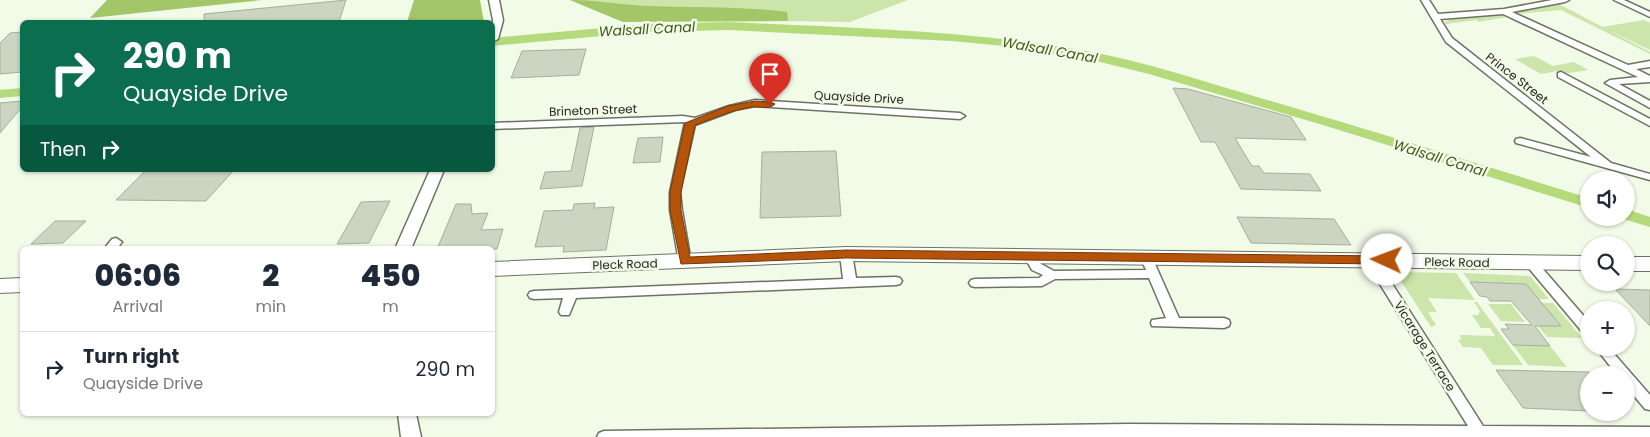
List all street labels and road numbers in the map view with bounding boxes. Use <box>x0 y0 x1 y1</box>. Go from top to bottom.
street label: Prince Street <box>1482 48 1552 108</box>
street label: Quayside Drive <box>814 86 904 108</box>
street label: Brineton Street <box>549 100 637 120</box>
street label: Pleck Road <box>1424 253 1490 271</box>
street label: Pleck Road <box>592 254 658 274</box>
street label: Vicarage Terrace <box>1390 298 1460 394</box>

